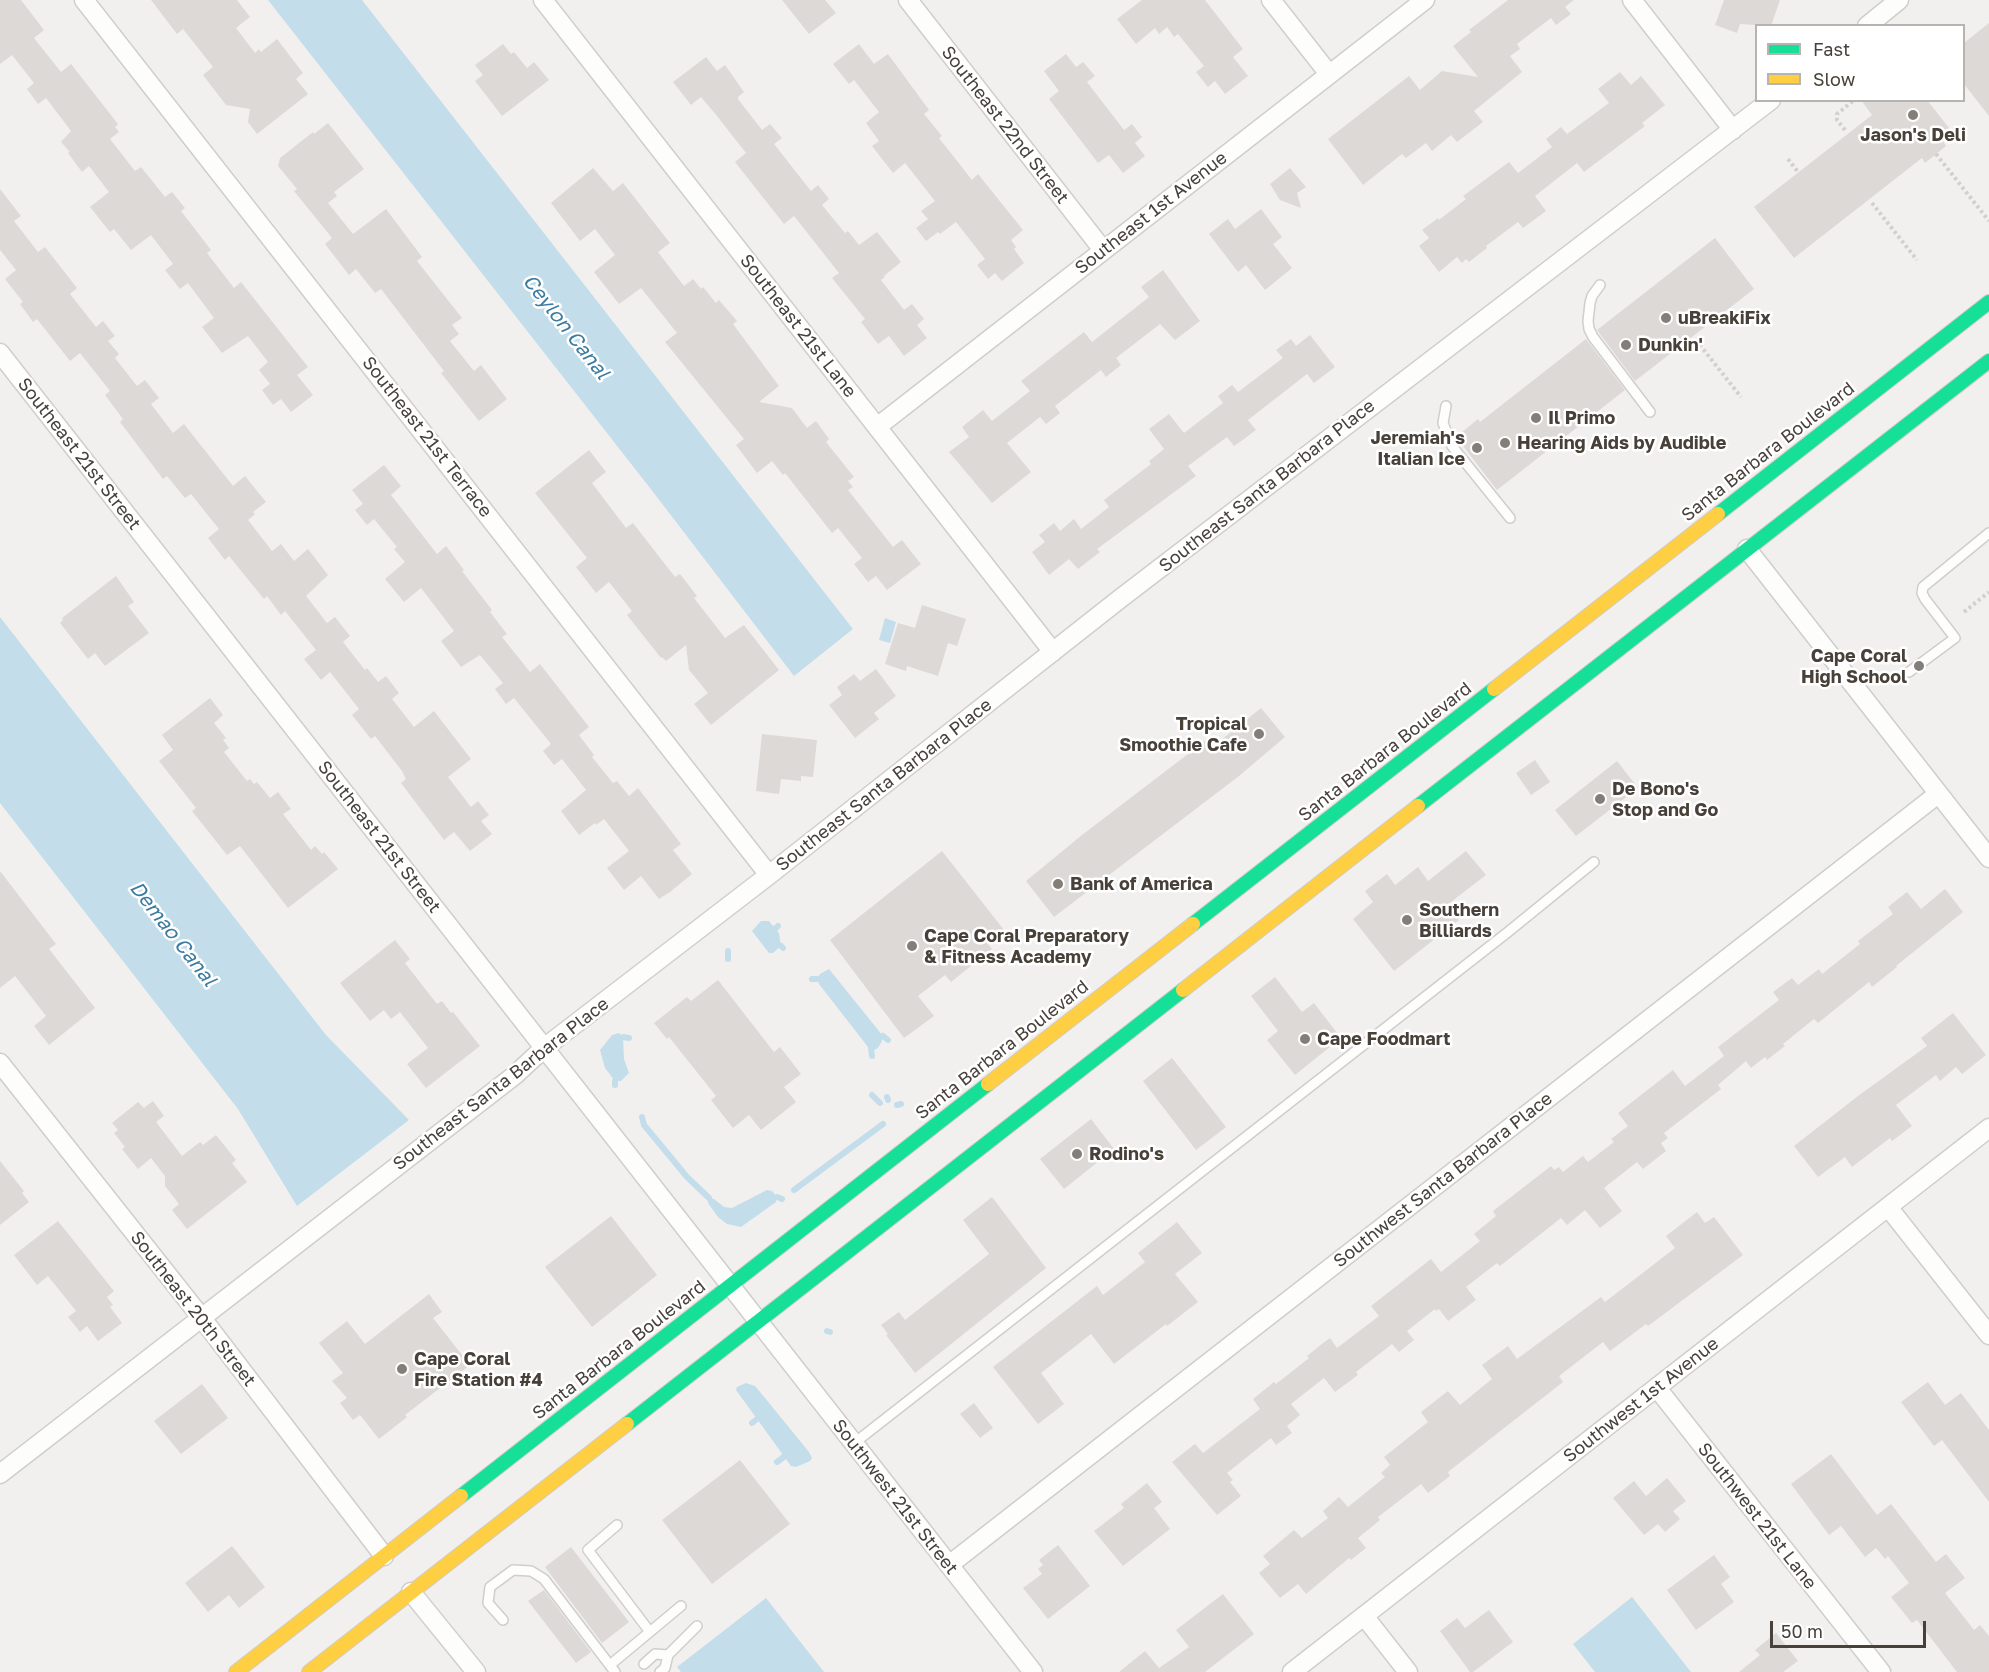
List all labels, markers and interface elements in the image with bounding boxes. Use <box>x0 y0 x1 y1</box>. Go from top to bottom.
legend <box>1755 24 1965 102</box>
text: Fast <box>1813 38 1850 60</box>
street label: Southeast 22nd Street <box>937 42 1073 208</box>
text: Slow <box>1813 68 1855 90</box>
marker: Jason's Deli <box>1906 108 1920 122</box>
place label: Jason's Deli <box>1860 124 1966 146</box>
street label: Southeast 1st Avenue <box>1071 147 1231 279</box>
street label: Southeast 21st Lane <box>735 250 861 402</box>
water label: Ceylon Canal <box>518 270 614 384</box>
place label: uBreakiFix <box>1678 307 1771 329</box>
marker: uBreakiFix <box>1659 311 1673 325</box>
place label: Dunkin' <box>1638 334 1703 356</box>
marker: Dunkin' <box>1619 338 1633 352</box>
street label: Southeast 21st Terrace <box>358 352 496 522</box>
street label: Southeast 21st Street <box>13 374 145 534</box>
street label: Santa Barbara Boulevard <box>1677 378 1859 526</box>
street label: Southeast Santa Barbara Place <box>1155 395 1379 577</box>
place label: Il Primo <box>1548 407 1615 429</box>
marker: Il Primo <box>1529 411 1543 425</box>
place label: Jeremiah's Italian Ice <box>1371 427 1465 470</box>
place label: Hearing Aids by Audible <box>1517 432 1726 454</box>
marker: Hearing Aids by Audible <box>1498 436 1512 450</box>
marker: Jeremiah's Italian Ice <box>1470 441 1484 455</box>
place label: Cape Coral High School <box>1801 645 1907 688</box>
marker: Cape Coral High School <box>1912 659 1926 673</box>
street label: Santa Barbara Boulevard <box>1294 678 1476 826</box>
street label: Southeast Santa Barbara Place <box>772 694 996 876</box>
place label: Tropical Smoothie Cafe <box>1119 713 1247 756</box>
marker: Tropical Smoothie Cafe <box>1252 727 1266 741</box>
street label: Southeast 21st Street <box>313 757 445 917</box>
place label: De Bono's Stop and Go <box>1612 778 1718 820</box>
marker: De Bono's Stop and Go <box>1593 792 1607 806</box>
place label: Bank of America <box>1070 873 1213 895</box>
water label: Demao Canal <box>125 877 221 991</box>
marker: Bank of America <box>1051 877 1065 891</box>
place label: Southern Billiards <box>1419 899 1499 942</box>
marker: Southern Billiards <box>1400 913 1414 927</box>
place label: Cape Coral Preparatory & Fitness Academy <box>924 925 1129 968</box>
marker: Cape Coral Preparatory & Fitness Academy <box>905 939 919 953</box>
street label: Santa Barbara Boulevard <box>911 976 1093 1124</box>
street label: Southeast Santa Barbara Place <box>389 993 613 1175</box>
place label: Cape Foodmart <box>1317 1028 1450 1050</box>
marker: Cape Foodmart <box>1298 1032 1312 1046</box>
street label: Southwest Santa Barbara Place <box>1329 1088 1557 1272</box>
place label: Rodino's <box>1089 1143 1164 1165</box>
marker: Rodino's <box>1070 1147 1084 1161</box>
street label: Southeast 20th Street <box>126 1227 260 1391</box>
street label: Santa Barbara Boulevard <box>528 1276 710 1424</box>
street label: Southwest 1st Avenue <box>1559 1333 1723 1467</box>
place label: Cape Coral Fire Station #4 <box>414 1348 543 1390</box>
marker: Cape Coral Fire Station #4 <box>395 1362 409 1376</box>
street label: Southwest 21st Street <box>828 1415 962 1579</box>
street label: Southwest 21st Lane <box>1693 1438 1821 1594</box>
scale bar <box>1773 1609 1929 1647</box>
text: 50 m <box>1781 1620 1823 1642</box>

